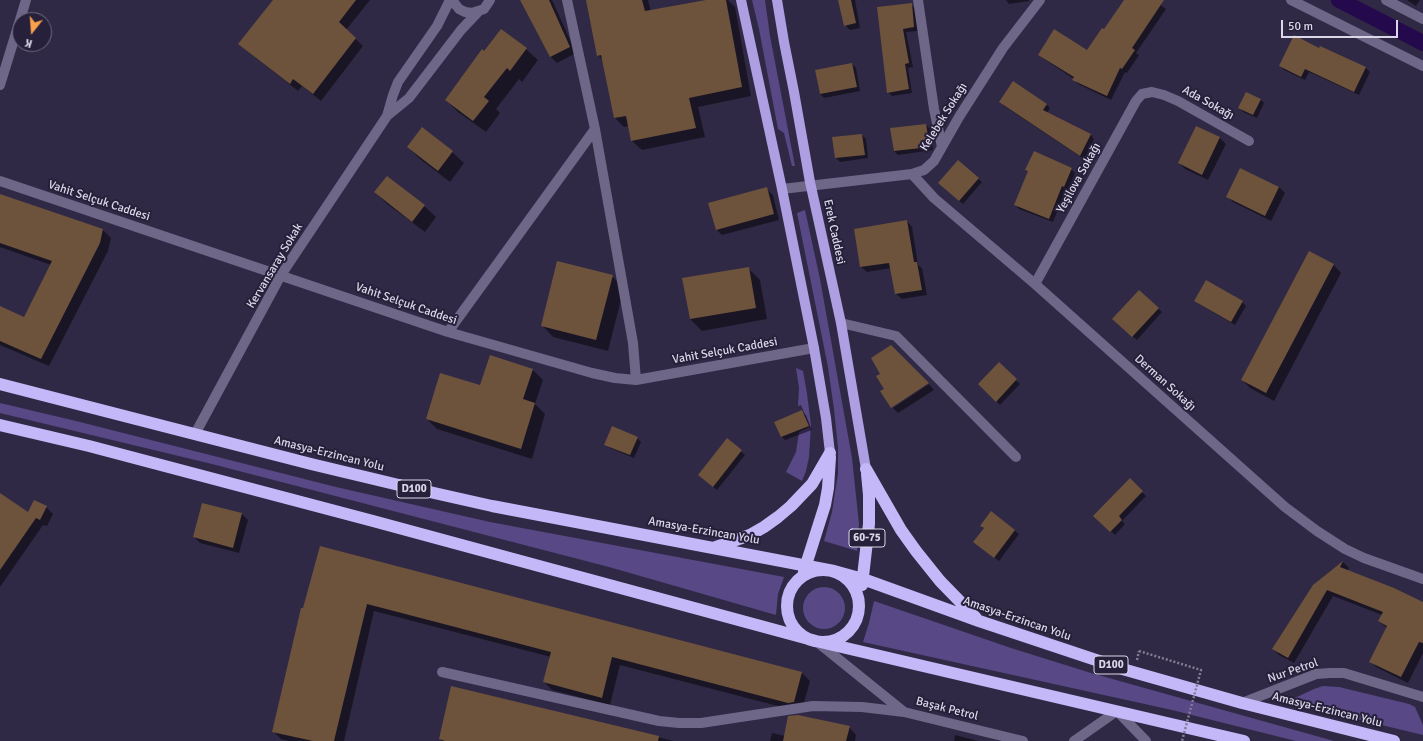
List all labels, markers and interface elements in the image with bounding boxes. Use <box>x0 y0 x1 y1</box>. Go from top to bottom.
north arrow <box>12 12 52 52</box>
scale bar <box>1283 12 1400 38</box>
text: 50 m <box>1288 19 1313 34</box>
text: K <box>23 36 34 50</box>
street label: Kelebek Sokağı <box>917 80 971 154</box>
street label: Ada Sokağı <box>1180 83 1236 123</box>
street label: Yeşilova Sokağı <box>1054 140 1104 216</box>
street label: Vahit Selçuk Caddesi <box>46 178 152 224</box>
street label: Erek Caddesi <box>820 198 848 266</box>
street label: Kervansaray Sokak <box>244 221 306 311</box>
street label: Vahit Selçuk Caddesi <box>353 280 459 328</box>
street label: Vahit Selçuk Caddesi <box>671 335 779 367</box>
street label: Derman Sokağı <box>1131 352 1199 414</box>
street label: Amasya-Erzincan Yolu <box>272 433 386 475</box>
road number: D100 <box>397 480 431 498</box>
street label: Amasya-Erzincan Yolu <box>647 514 761 548</box>
road number: 60-75 <box>849 529 885 547</box>
street label: Amasya-Erzincan Yolu <box>961 594 1073 644</box>
road number: D100 <box>1094 656 1128 674</box>
street label: Nur Petrol <box>1266 656 1320 686</box>
street label: Amasya-Erzincan Yolu <box>1270 689 1384 731</box>
street label: Başak Petrol <box>914 694 980 724</box>

